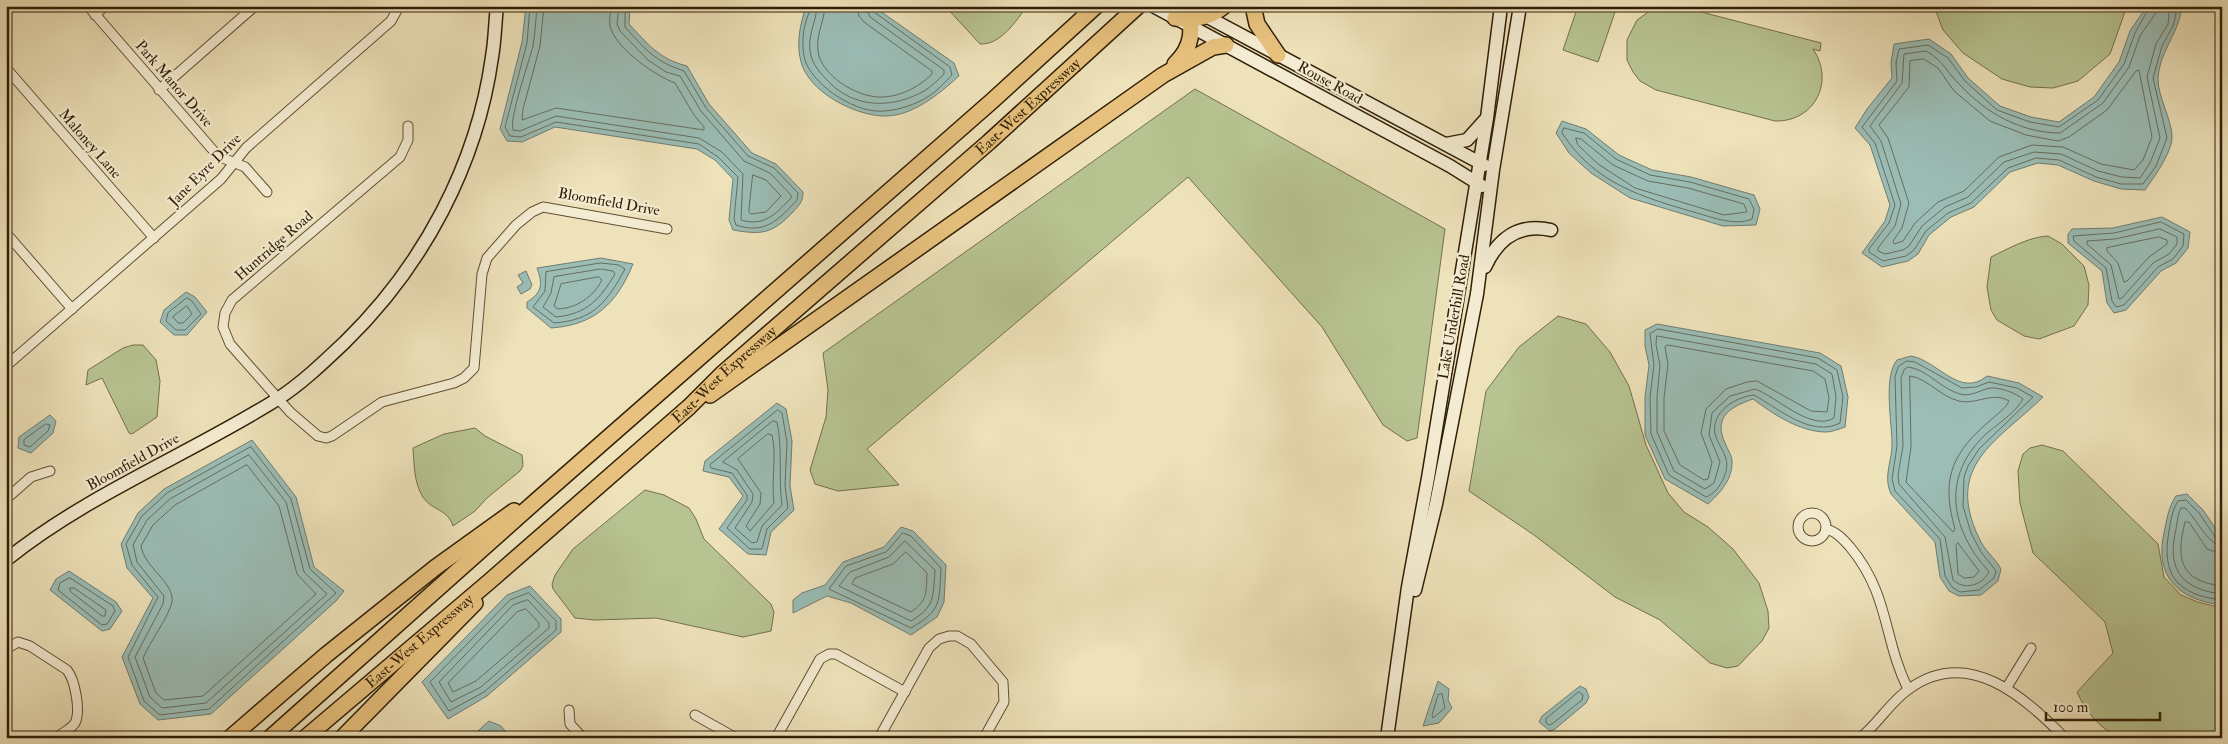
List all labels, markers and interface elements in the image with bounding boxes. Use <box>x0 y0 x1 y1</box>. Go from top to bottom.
street label: Park Manor Drive <box>131 37 217 131</box>
street label: East-West Expressway <box>971 53 1085 159</box>
street label: Rouse Road <box>1294 57 1366 109</box>
street label: Maloney Lane <box>54 105 126 183</box>
street label: Jane Eyre Drive <box>164 129 246 212</box>
street label: Bloomfield Drive <box>557 184 661 220</box>
street label: Huntridge Road <box>231 206 317 285</box>
street label: Lake Underhill Road <box>1434 252 1474 381</box>
street label: East-West Expressway <box>668 321 781 427</box>
street label: Bloomfield Drive <box>83 429 183 495</box>
street label: East-West Expressway <box>361 590 478 692</box>
scale bar <box>2046 689 2159 721</box>
text: 100 m <box>2053 698 2089 717</box>

